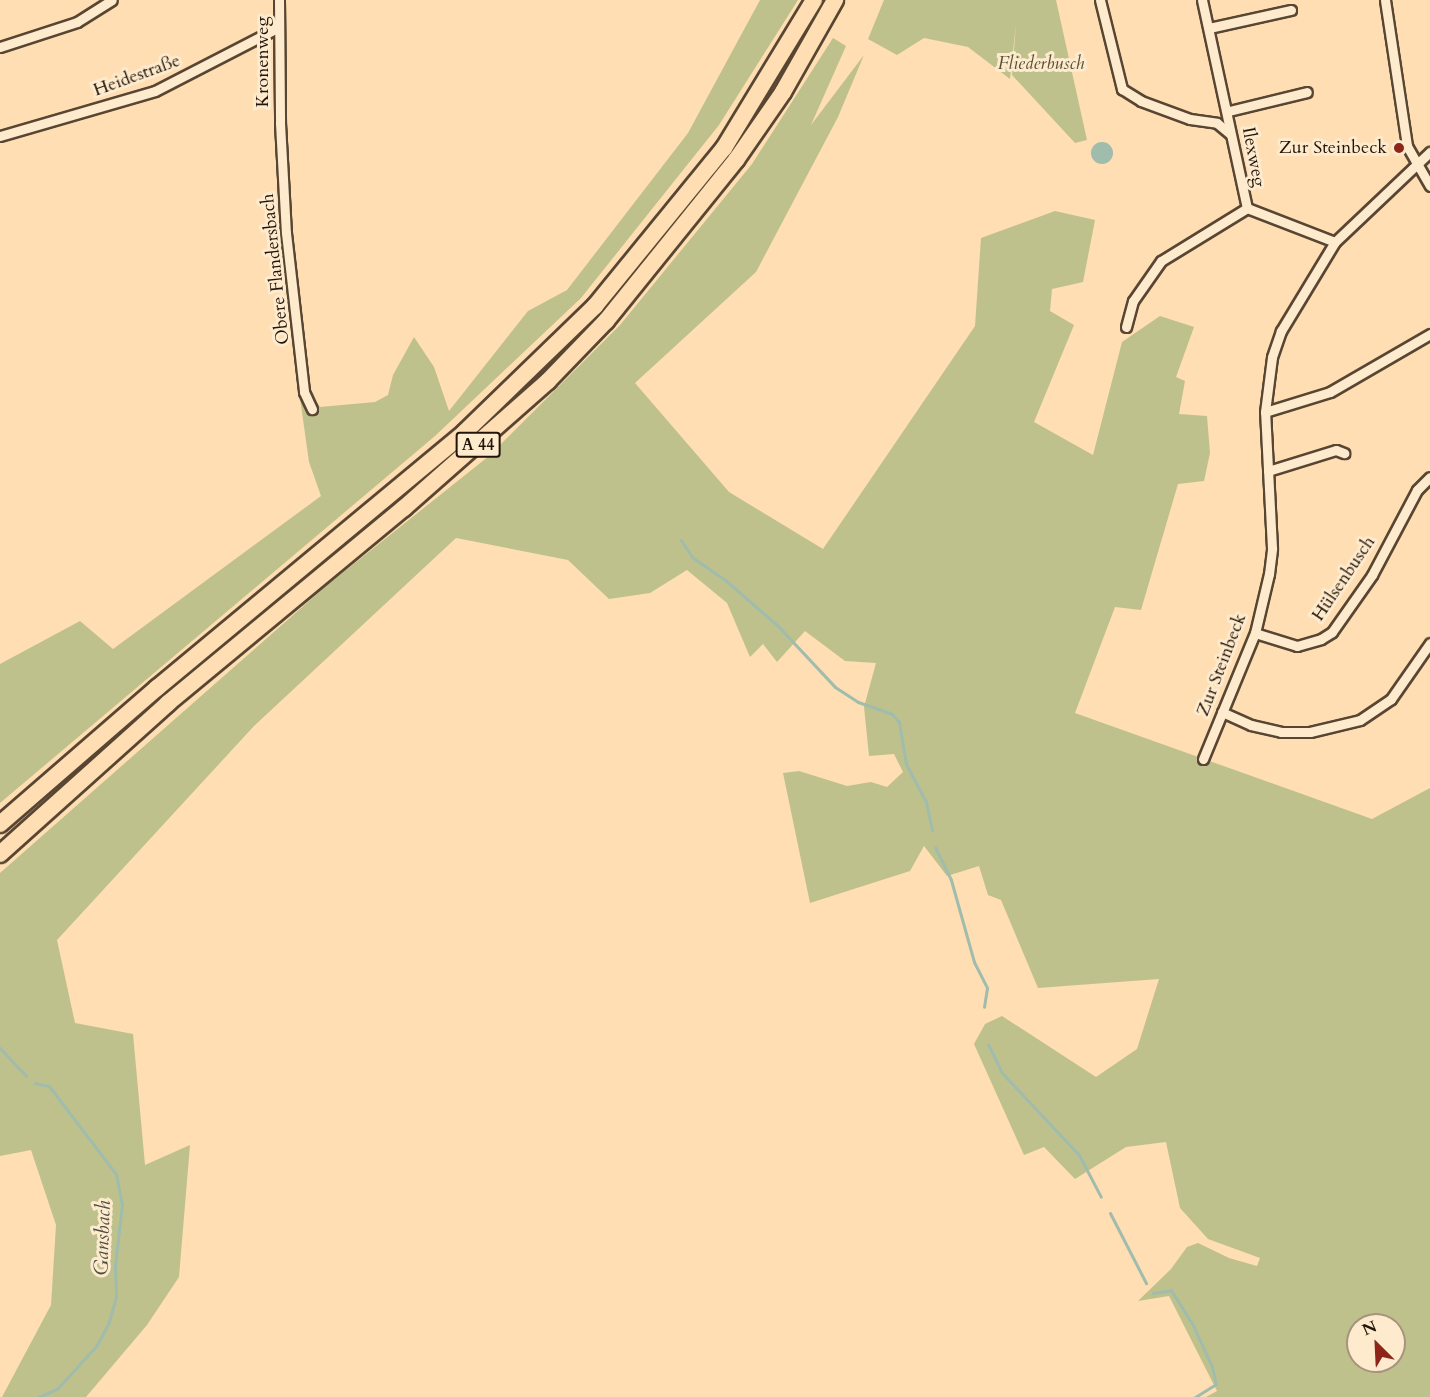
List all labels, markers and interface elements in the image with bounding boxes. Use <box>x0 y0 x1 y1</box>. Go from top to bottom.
street label: Kronenweg <box>252 16 274 108</box>
street label: Heidestraße <box>91 50 183 102</box>
park label: Fliederbusch <box>998 53 1084 75</box>
street label: Ilexweg <box>1237 125 1269 189</box>
place label: Zur Steinbeck <box>1279 137 1387 159</box>
marker: Zur Steinbeck <box>1392 141 1406 155</box>
street label: Obere Flandersbach <box>257 192 295 346</box>
road number: A 44 <box>456 432 500 458</box>
street label: Hülsenbusch <box>1308 533 1380 625</box>
street label: Zur Steinbeck <box>1193 611 1251 719</box>
water label: Gansbach <box>89 1200 115 1276</box>
north arrow <box>1346 1313 1406 1373</box>
text: N <box>1359 1316 1380 1341</box>

